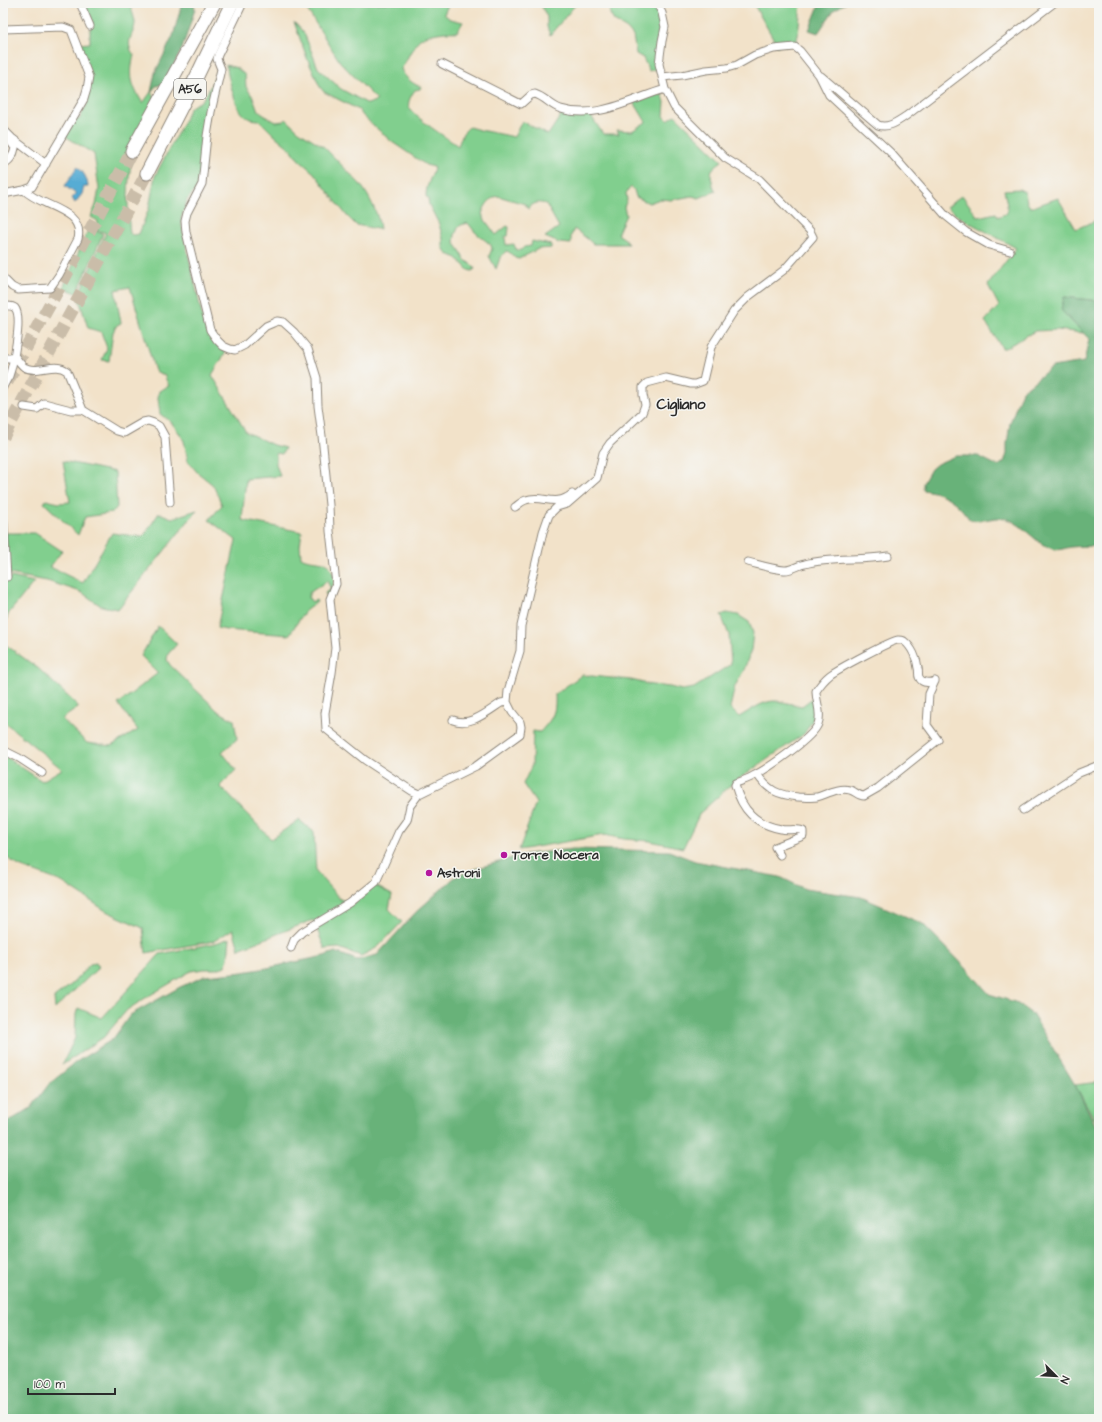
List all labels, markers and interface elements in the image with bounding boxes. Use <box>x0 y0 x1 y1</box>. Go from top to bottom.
road number: A56 <box>174 79 206 99</box>
district label: Cigliano <box>657 394 706 417</box>
place label: Torre Nocera <box>511 846 599 864</box>
marker: Torre Nocera <box>499 850 509 860</box>
place label: Astroni <box>437 864 481 882</box>
marker: Astroni <box>424 868 434 878</box>
north arrow <box>1036 1356 1076 1396</box>
scale bar <box>28 1370 115 1396</box>
text: N <box>1056 1374 1073 1386</box>
text: 100 m <box>34 1376 65 1393</box>

